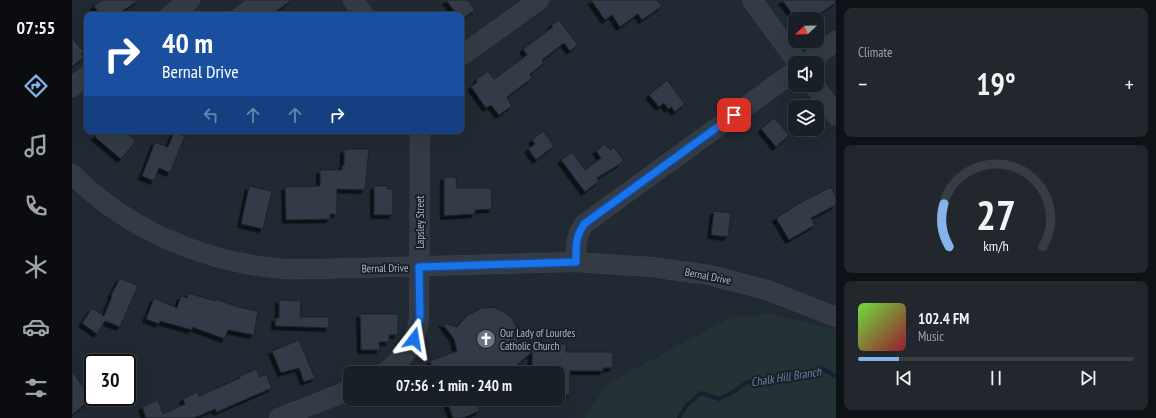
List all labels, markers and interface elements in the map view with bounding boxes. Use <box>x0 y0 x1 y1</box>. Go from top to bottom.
north arrow <box>788 12 824 48</box>
map controls <box>788 12 824 136</box>
text: 07:55 <box>17 16 55 39</box>
text: 40 m <box>162 24 213 61</box>
icon: right <box>96 28 148 80</box>
text: Climate <box>858 44 892 61</box>
button: sound <box>788 56 824 92</box>
text: Bernal Drive <box>162 60 239 83</box>
text: 19° <box>976 64 1016 103</box>
text: − <box>858 70 867 98</box>
text: + <box>1125 70 1134 98</box>
icon: directions <box>22 72 50 100</box>
pin <box>717 98 751 132</box>
button: layers <box>788 100 824 136</box>
icon: left <box>200 104 222 126</box>
icon: ahead <box>242 104 264 126</box>
icon: ahead <box>284 104 306 126</box>
icon: right <box>326 104 348 126</box>
icon: arrive <box>723 104 745 126</box>
icon: music <box>22 132 50 160</box>
text: 27 <box>976 188 1016 241</box>
icon: phone <box>22 192 50 220</box>
street label: Lapsley Street <box>413 195 427 249</box>
text: km/h <box>983 236 1009 255</box>
icon: climate <box>22 253 50 281</box>
street label: Bernal Drive <box>361 261 409 275</box>
street label: Bernal Drive <box>684 265 733 287</box>
text: 102.4 FM <box>918 309 969 328</box>
icon: car <box>22 313 50 341</box>
position arrow <box>393 318 435 360</box>
place label: Our Lady of Lourdes Catholic Church <box>500 326 576 353</box>
church icon: Our Lady of Lourdes Catholic Church <box>475 328 497 350</box>
text: Music <box>918 328 944 345</box>
speed limit sign: 30 <box>84 354 136 406</box>
water label: Chalk Hill Branch <box>750 363 823 389</box>
icon: previous <box>893 367 915 389</box>
icon: pause <box>985 367 1007 389</box>
icon: next <box>1077 367 1099 389</box>
icon: filters <box>22 374 50 402</box>
text: 07:56 · 1 min · 240 m <box>396 376 512 395</box>

